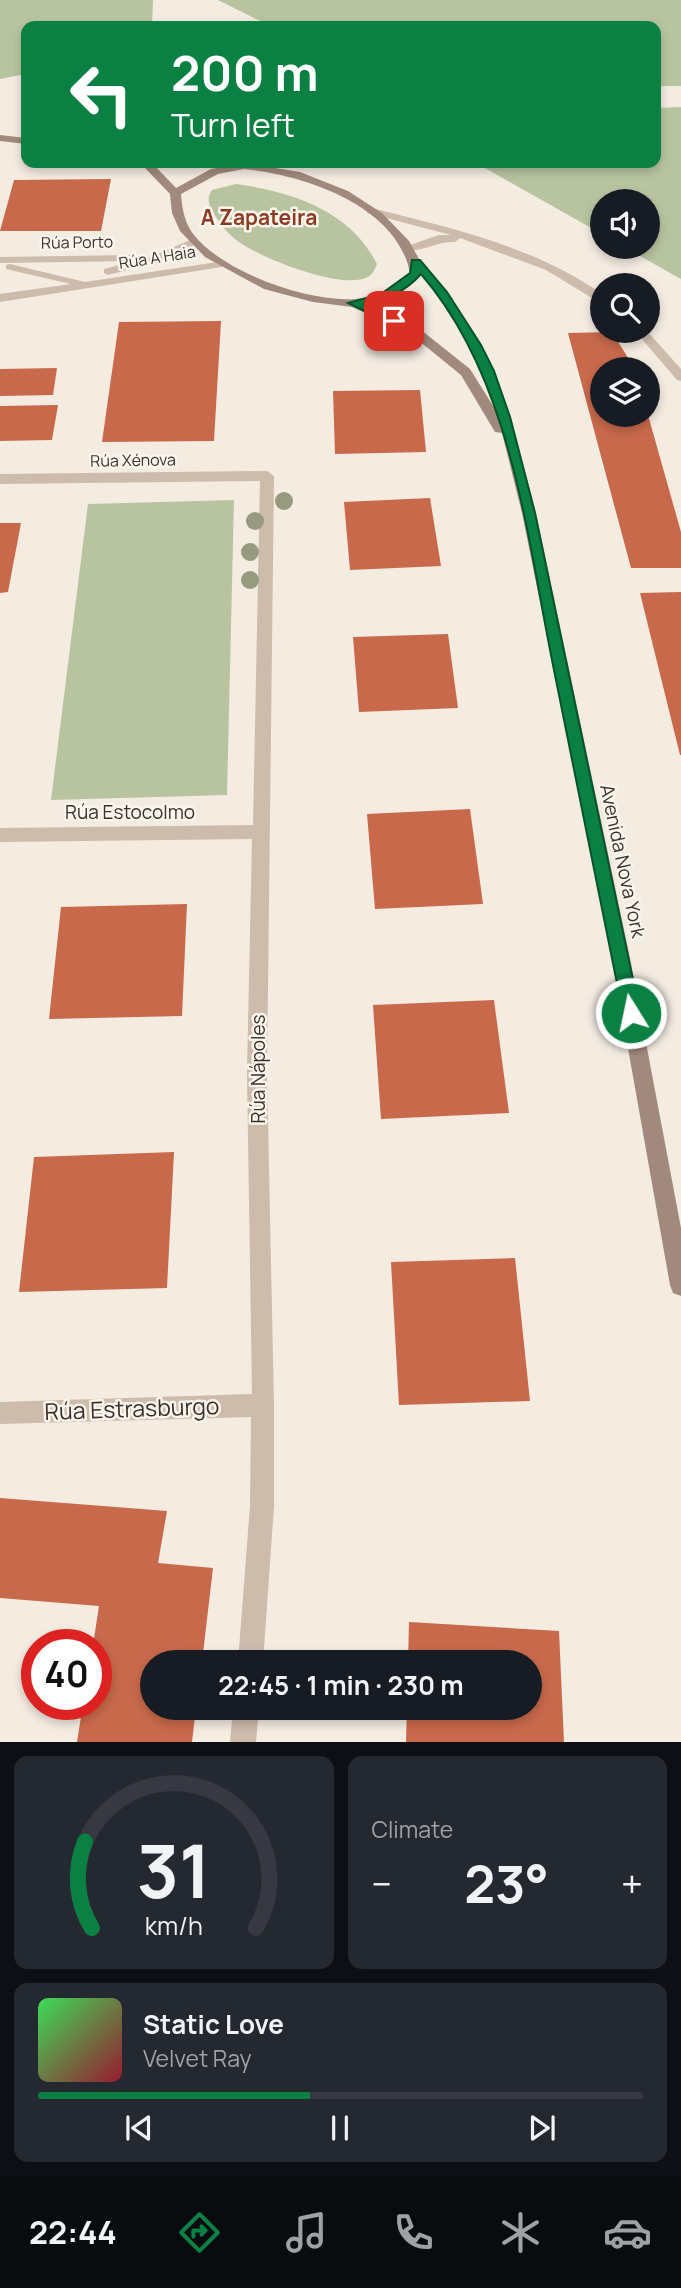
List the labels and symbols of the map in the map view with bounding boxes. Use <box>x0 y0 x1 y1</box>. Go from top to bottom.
district label: A Zapateira <box>201 203 317 231</box>
street label: Rúa Porto <box>41 230 113 254</box>
street label: Rúa A Haia <box>117 240 197 274</box>
pin <box>364 291 424 351</box>
street label: Rúa Xénova <box>90 448 176 472</box>
street label: Avenida Nova York <box>594 782 652 941</box>
street label: Rúa Estocolmo <box>65 799 195 825</box>
position arrow <box>594 976 668 1050</box>
street label: Rúa Nápoles <box>245 1014 271 1124</box>
street label: Rúa Estrasburgo <box>44 1389 220 1427</box>
speed limit sign: 40 <box>21 1629 112 1720</box>

